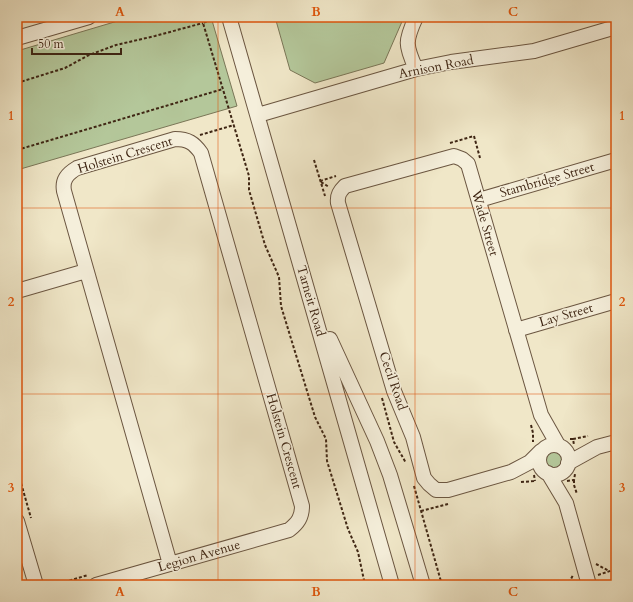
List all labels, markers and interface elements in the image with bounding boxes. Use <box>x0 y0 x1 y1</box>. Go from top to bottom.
text: A <box>115 3 125 21</box>
text: B <box>311 3 321 21</box>
text: C <box>508 3 518 21</box>
scale bar <box>32 30 121 56</box>
text: 50 m <box>38 36 65 52</box>
street label: Arnison Road <box>397 51 475 83</box>
text: 1 <box>8 107 14 125</box>
text: 1 <box>619 107 625 125</box>
street label: Holstein Crescent <box>75 132 175 178</box>
street label: Stambridge Street <box>498 158 596 202</box>
street label: Wade Street <box>467 187 503 258</box>
street label: Tarneit Road <box>292 263 330 339</box>
text: 2 <box>8 293 15 311</box>
text: 2 <box>619 293 626 311</box>
street label: Lay Street <box>537 299 595 331</box>
street label: Cecil Road <box>375 349 411 413</box>
street label: Holstein Crescent <box>262 391 306 491</box>
text: 3 <box>8 479 15 497</box>
text: 3 <box>619 479 626 497</box>
street label: Legion Avenue <box>156 536 242 576</box>
text: A <box>115 583 125 601</box>
text: B <box>311 583 321 601</box>
text: C <box>508 583 518 601</box>

